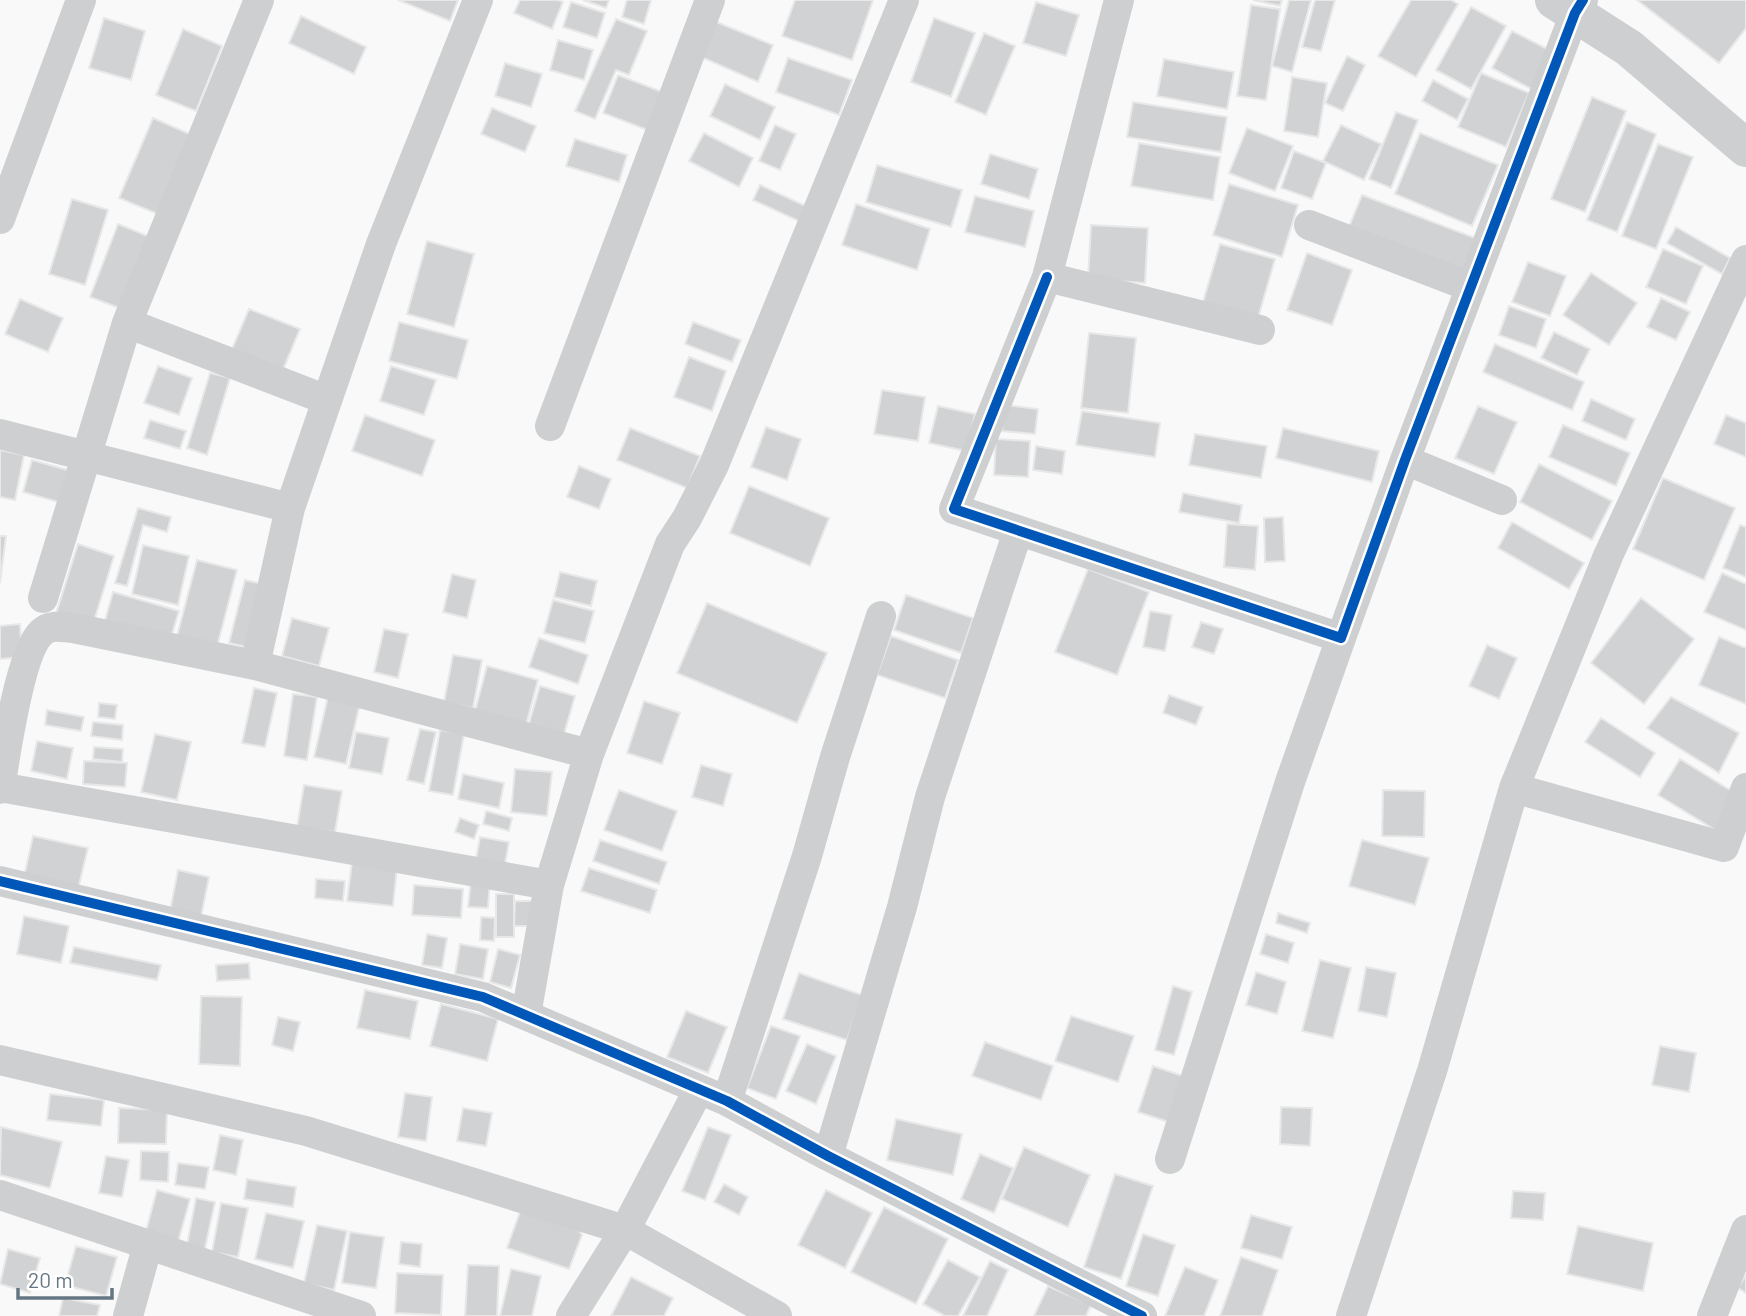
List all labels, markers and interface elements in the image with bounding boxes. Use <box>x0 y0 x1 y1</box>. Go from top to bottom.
scale bar <box>18 1256 112 1300</box>
text: 20 m <box>28 1267 73 1292</box>

